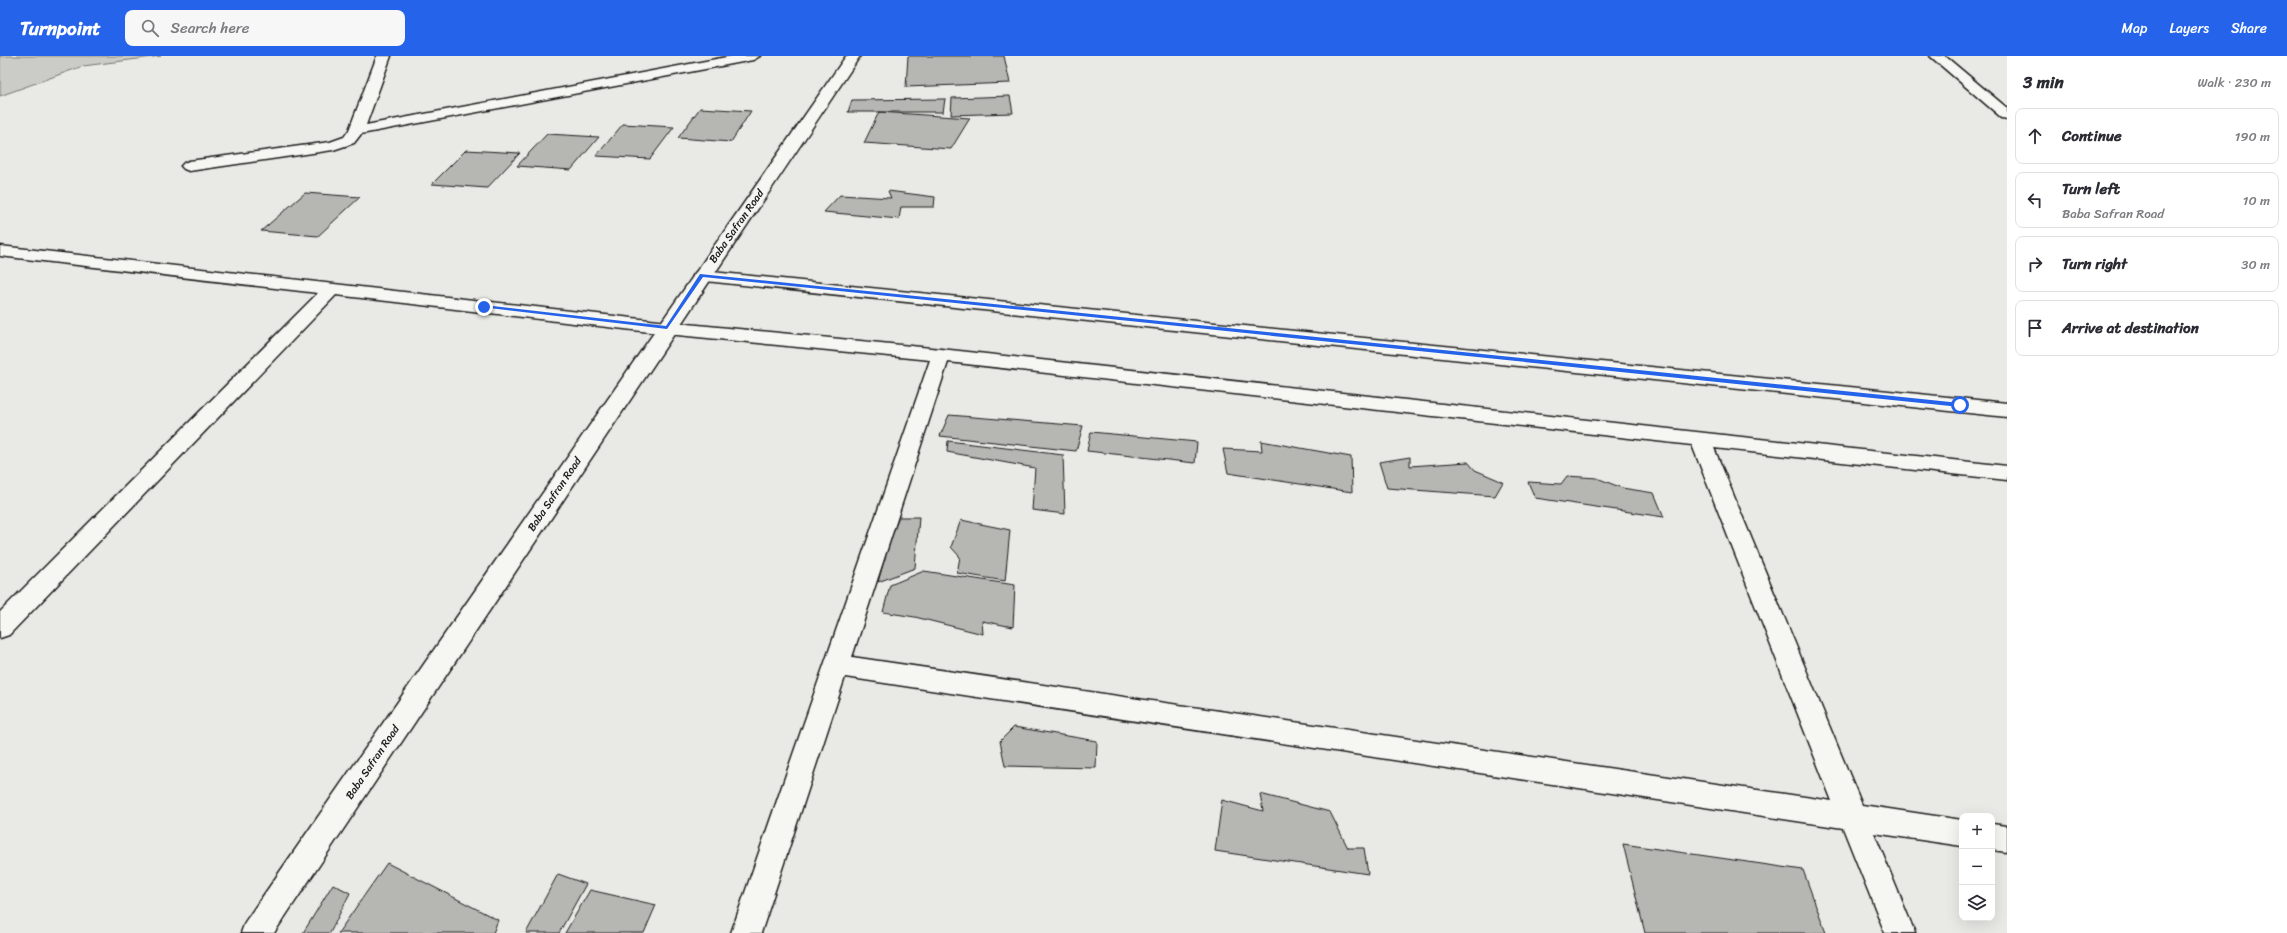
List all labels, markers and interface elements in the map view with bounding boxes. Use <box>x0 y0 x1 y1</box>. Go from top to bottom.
search box <box>125 10 405 46</box>
text: Turnpoint <box>20 12 101 45</box>
text: Search here <box>171 15 250 41</box>
text: Map <box>2122 16 2147 41</box>
text: Layers <box>2169 16 2209 41</box>
text: Share <box>2231 16 2267 41</box>
icon: search <box>139 17 161 39</box>
text: 3 min <box>2023 67 2064 97</box>
text: Walk · 230 m <box>2197 71 2271 94</box>
text: Continue <box>2062 123 2122 149</box>
icon: ahead <box>2024 125 2046 147</box>
text: 190 m <box>2235 125 2270 148</box>
text: Turn left <box>2062 176 2120 202</box>
street label: Baba Safran Road <box>704 184 770 267</box>
icon: left <box>2024 189 2046 211</box>
text: 10 m <box>2243 189 2270 212</box>
text: Baba Safran Road <box>2062 202 2164 225</box>
text: Turn right <box>2062 251 2127 277</box>
icon: right <box>2024 253 2046 275</box>
text: 30 m <box>2241 253 2270 276</box>
route end <box>475 298 493 316</box>
text: Arrive at destination <box>2062 315 2199 341</box>
icon: arrive <box>2024 317 2046 339</box>
route start <box>1951 396 1969 414</box>
street label: Baba Safran Road <box>522 452 587 535</box>
street label: Baba Safran Road <box>340 720 405 803</box>
map controls <box>1959 813 1995 921</box>
button: + <box>1959 813 1995 849</box>
button: − <box>1959 849 1995 885</box>
button: layers <box>1959 885 1995 921</box>

